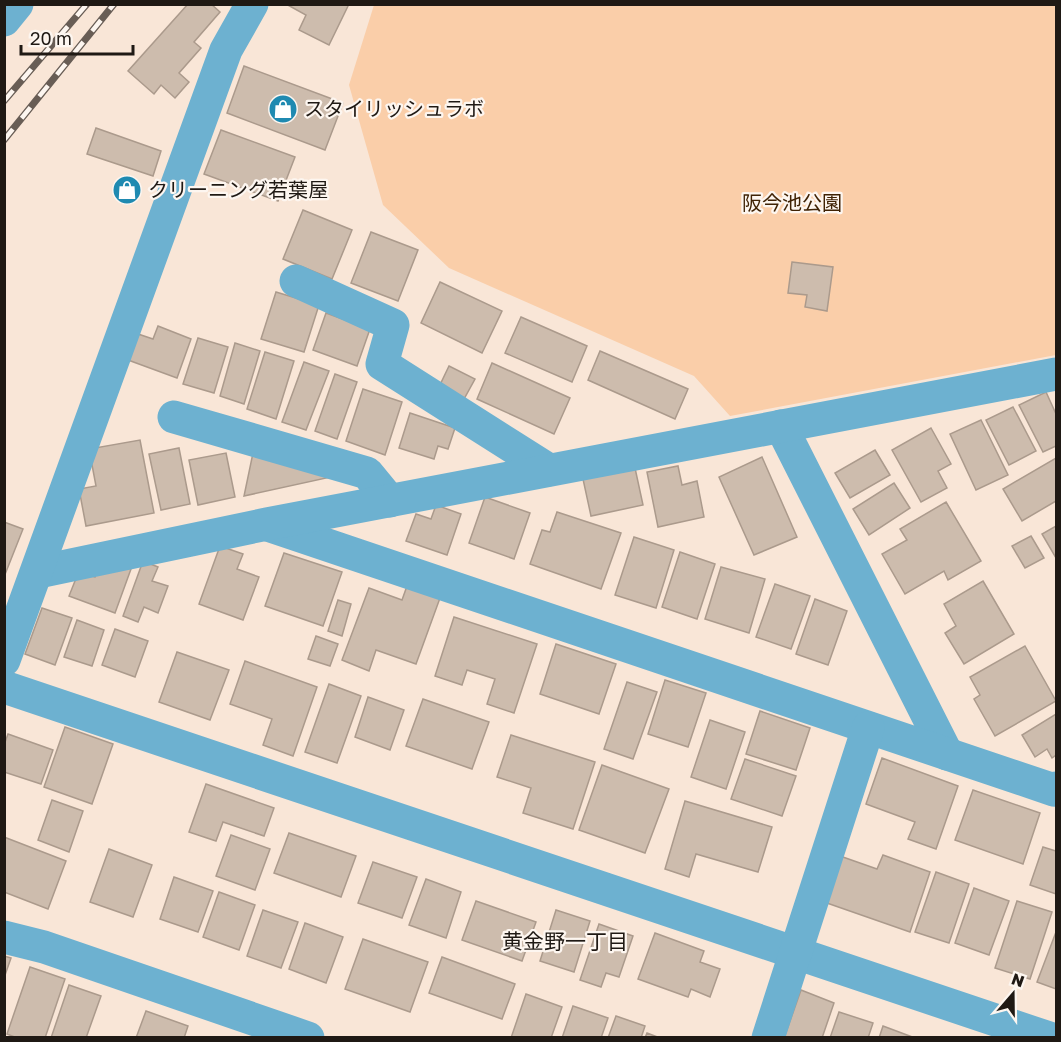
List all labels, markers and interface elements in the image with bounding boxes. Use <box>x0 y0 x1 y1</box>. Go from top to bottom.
scale bar <box>21 18 134 56</box>
text: 20 m <box>30 27 72 49</box>
shop icon: スタイリッシュラボ <box>267 93 299 125</box>
place label: スタイリッシュラボ <box>304 96 484 120</box>
shop icon: クリーニング若葉屋 <box>111 174 143 206</box>
place label: クリーニング若葉屋 <box>148 177 328 201</box>
park label: 阪今池公園 <box>742 190 842 214</box>
district label: 黄金野一丁目 <box>502 928 628 954</box>
north arrow <box>983 964 1043 1024</box>
text: N <box>1009 968 1027 991</box>

